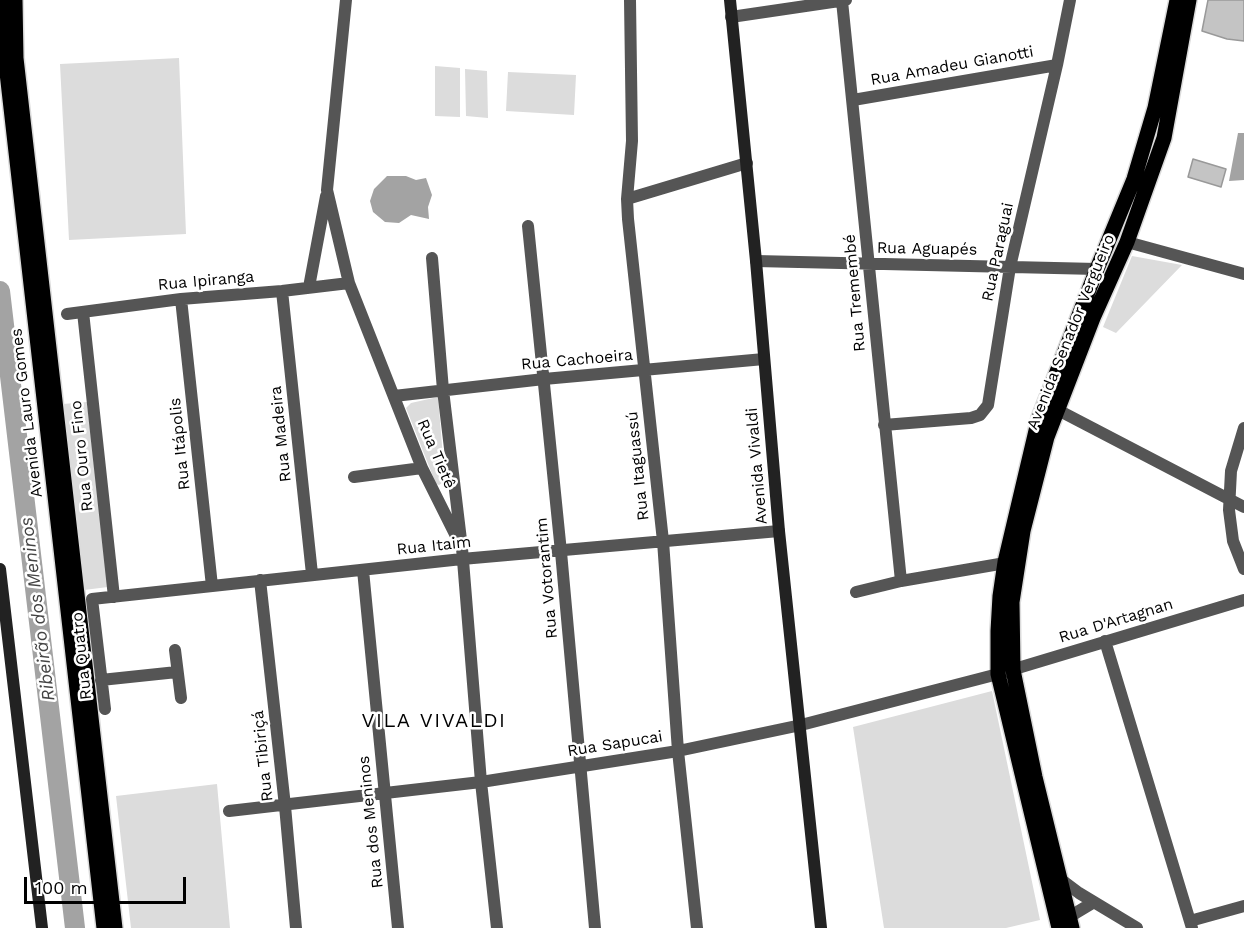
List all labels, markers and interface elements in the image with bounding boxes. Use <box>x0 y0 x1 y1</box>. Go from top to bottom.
street label: Rua Amadeu Gianotti <box>869 42 1035 90</box>
street label: Rua Paraguai <box>978 201 1018 303</box>
street label: Avenida Senador Vergueiro <box>1023 231 1119 433</box>
street label: Rua Tremembé <box>840 233 870 353</box>
street label: Rua Aguapés <box>877 239 977 259</box>
street label: Rua Ipiranga <box>157 267 255 295</box>
street label: Avenida Lauro Gomes <box>7 327 47 499</box>
street label: Rua Cachoeira <box>520 346 634 374</box>
street label: Rua Madeira <box>266 385 296 483</box>
street label: Rua Itápolis <box>166 397 194 491</box>
street label: Rua Ouro Fino <box>67 400 97 512</box>
street label: Avenida Vivaldi <box>742 407 772 525</box>
street label: Rua Itaguassú <box>623 411 653 521</box>
street label: Rua Tietê <box>413 416 459 492</box>
water label: Ribeirão dos Meninos <box>16 516 60 702</box>
street label: Rua Votorantim <box>532 517 562 639</box>
street label: Rua Itaim <box>396 533 472 559</box>
street label: Rua D'Artagnan <box>1057 595 1175 647</box>
street label: Rua Quatro <box>68 611 96 701</box>
street label: Rua Tibiriçá <box>249 709 277 803</box>
district label: VILA VIVALDI <box>362 709 506 733</box>
street label: Rua Sapucai <box>566 727 664 761</box>
street label: Rua dos Meninos <box>354 755 388 889</box>
scale bar <box>27 865 189 903</box>
text: 100 m <box>35 877 88 898</box>

